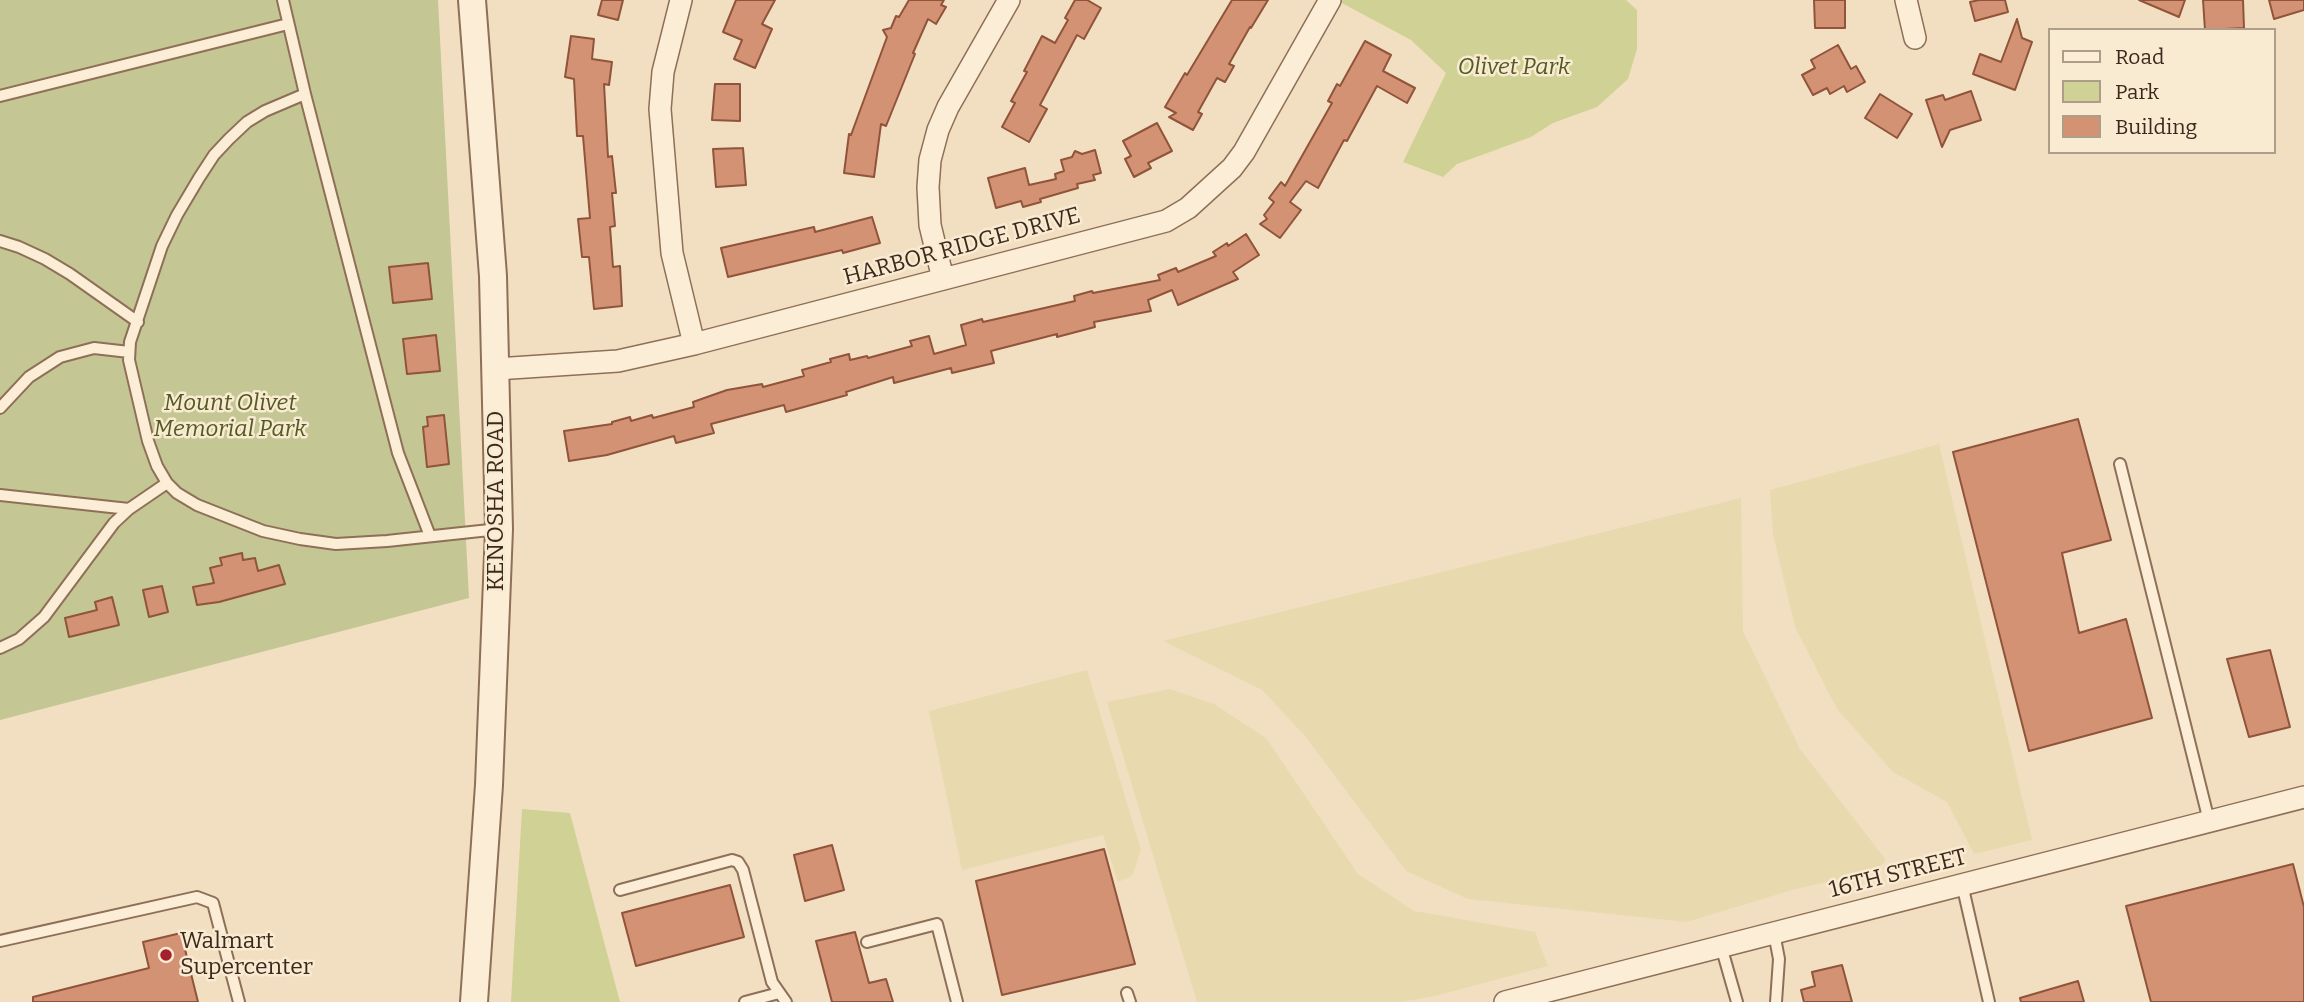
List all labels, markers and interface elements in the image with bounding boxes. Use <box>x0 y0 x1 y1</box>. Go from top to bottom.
legend <box>2048 28 2276 154</box>
text: Road <box>2115 44 2164 70</box>
park label: Olivet Park <box>1458 54 1570 82</box>
text: Park <box>2115 79 2159 105</box>
text: Building <box>2115 114 2197 140</box>
street label: HARBOR RIDGE DRIVE <box>841 202 1083 292</box>
park label: Mount Olivet Memorial Park <box>154 390 306 444</box>
street label: KENOSHA ROAD <box>483 411 511 591</box>
street label: 16TH STREET <box>1826 844 1970 904</box>
place label: Walmart Supercenter <box>180 928 313 982</box>
marker: Walmart Supercenter <box>158 947 174 963</box>

